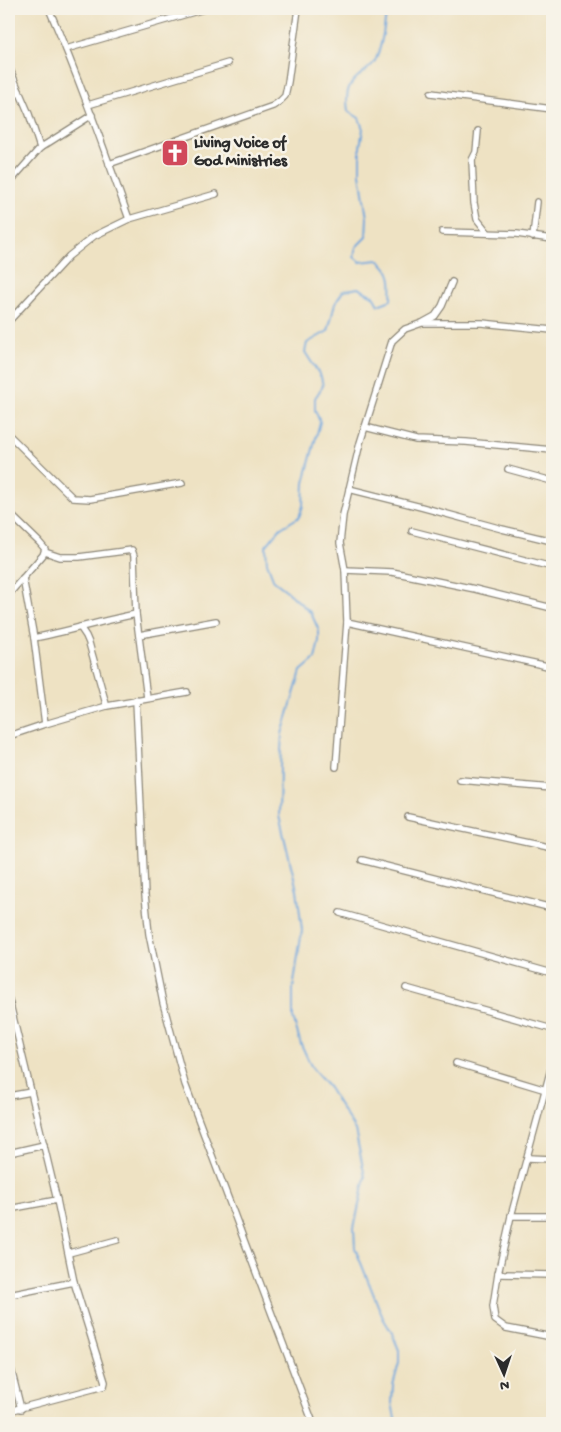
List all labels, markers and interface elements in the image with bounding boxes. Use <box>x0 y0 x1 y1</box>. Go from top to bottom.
place label: Living Voice of God Ministries <box>194 134 288 172</box>
church icon: Living Voice of God Ministries <box>160 138 190 168</box>
north arrow <box>478 1350 528 1400</box>
text: N <box>500 1376 510 1393</box>

